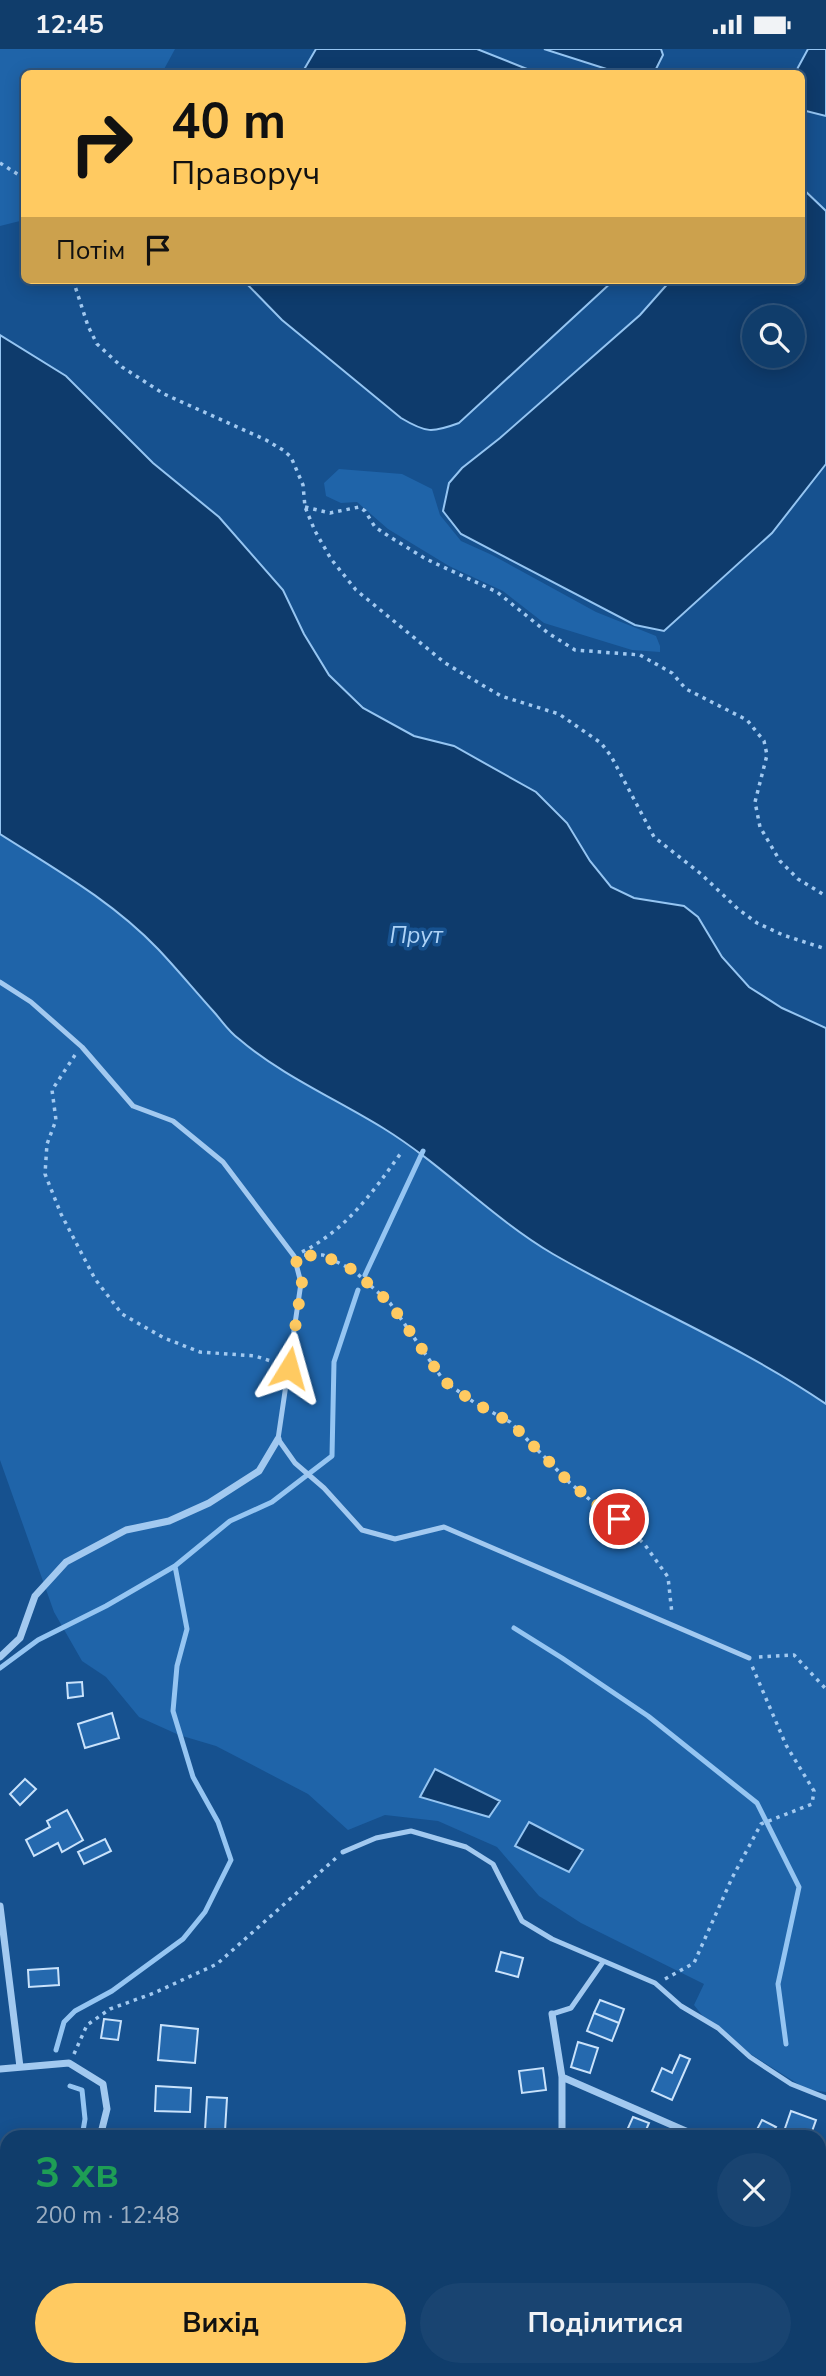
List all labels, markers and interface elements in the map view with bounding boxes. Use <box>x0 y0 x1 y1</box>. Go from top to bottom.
text: 12:45 <box>35 7 104 42</box>
text: 40 m <box>171 88 286 155</box>
icon: right <box>56 98 147 189</box>
text: Праворуч <box>171 152 320 195</box>
icon: arrive <box>139 231 177 269</box>
text: Потім <box>56 233 125 268</box>
map controls <box>742 305 805 368</box>
button: search <box>742 305 805 368</box>
water label: Прут <box>389 920 443 951</box>
position arrow <box>252 1331 326 1405</box>
pin <box>589 1489 649 1549</box>
icon: arrive <box>600 1500 638 1538</box>
text: 3 хв <box>35 2145 119 2202</box>
button: close <box>717 2153 791 2227</box>
text: 200 m · 12:48 <box>35 2200 180 2231</box>
button: Вихід <box>35 2283 406 2363</box>
button: Поділитися <box>420 2283 791 2363</box>

